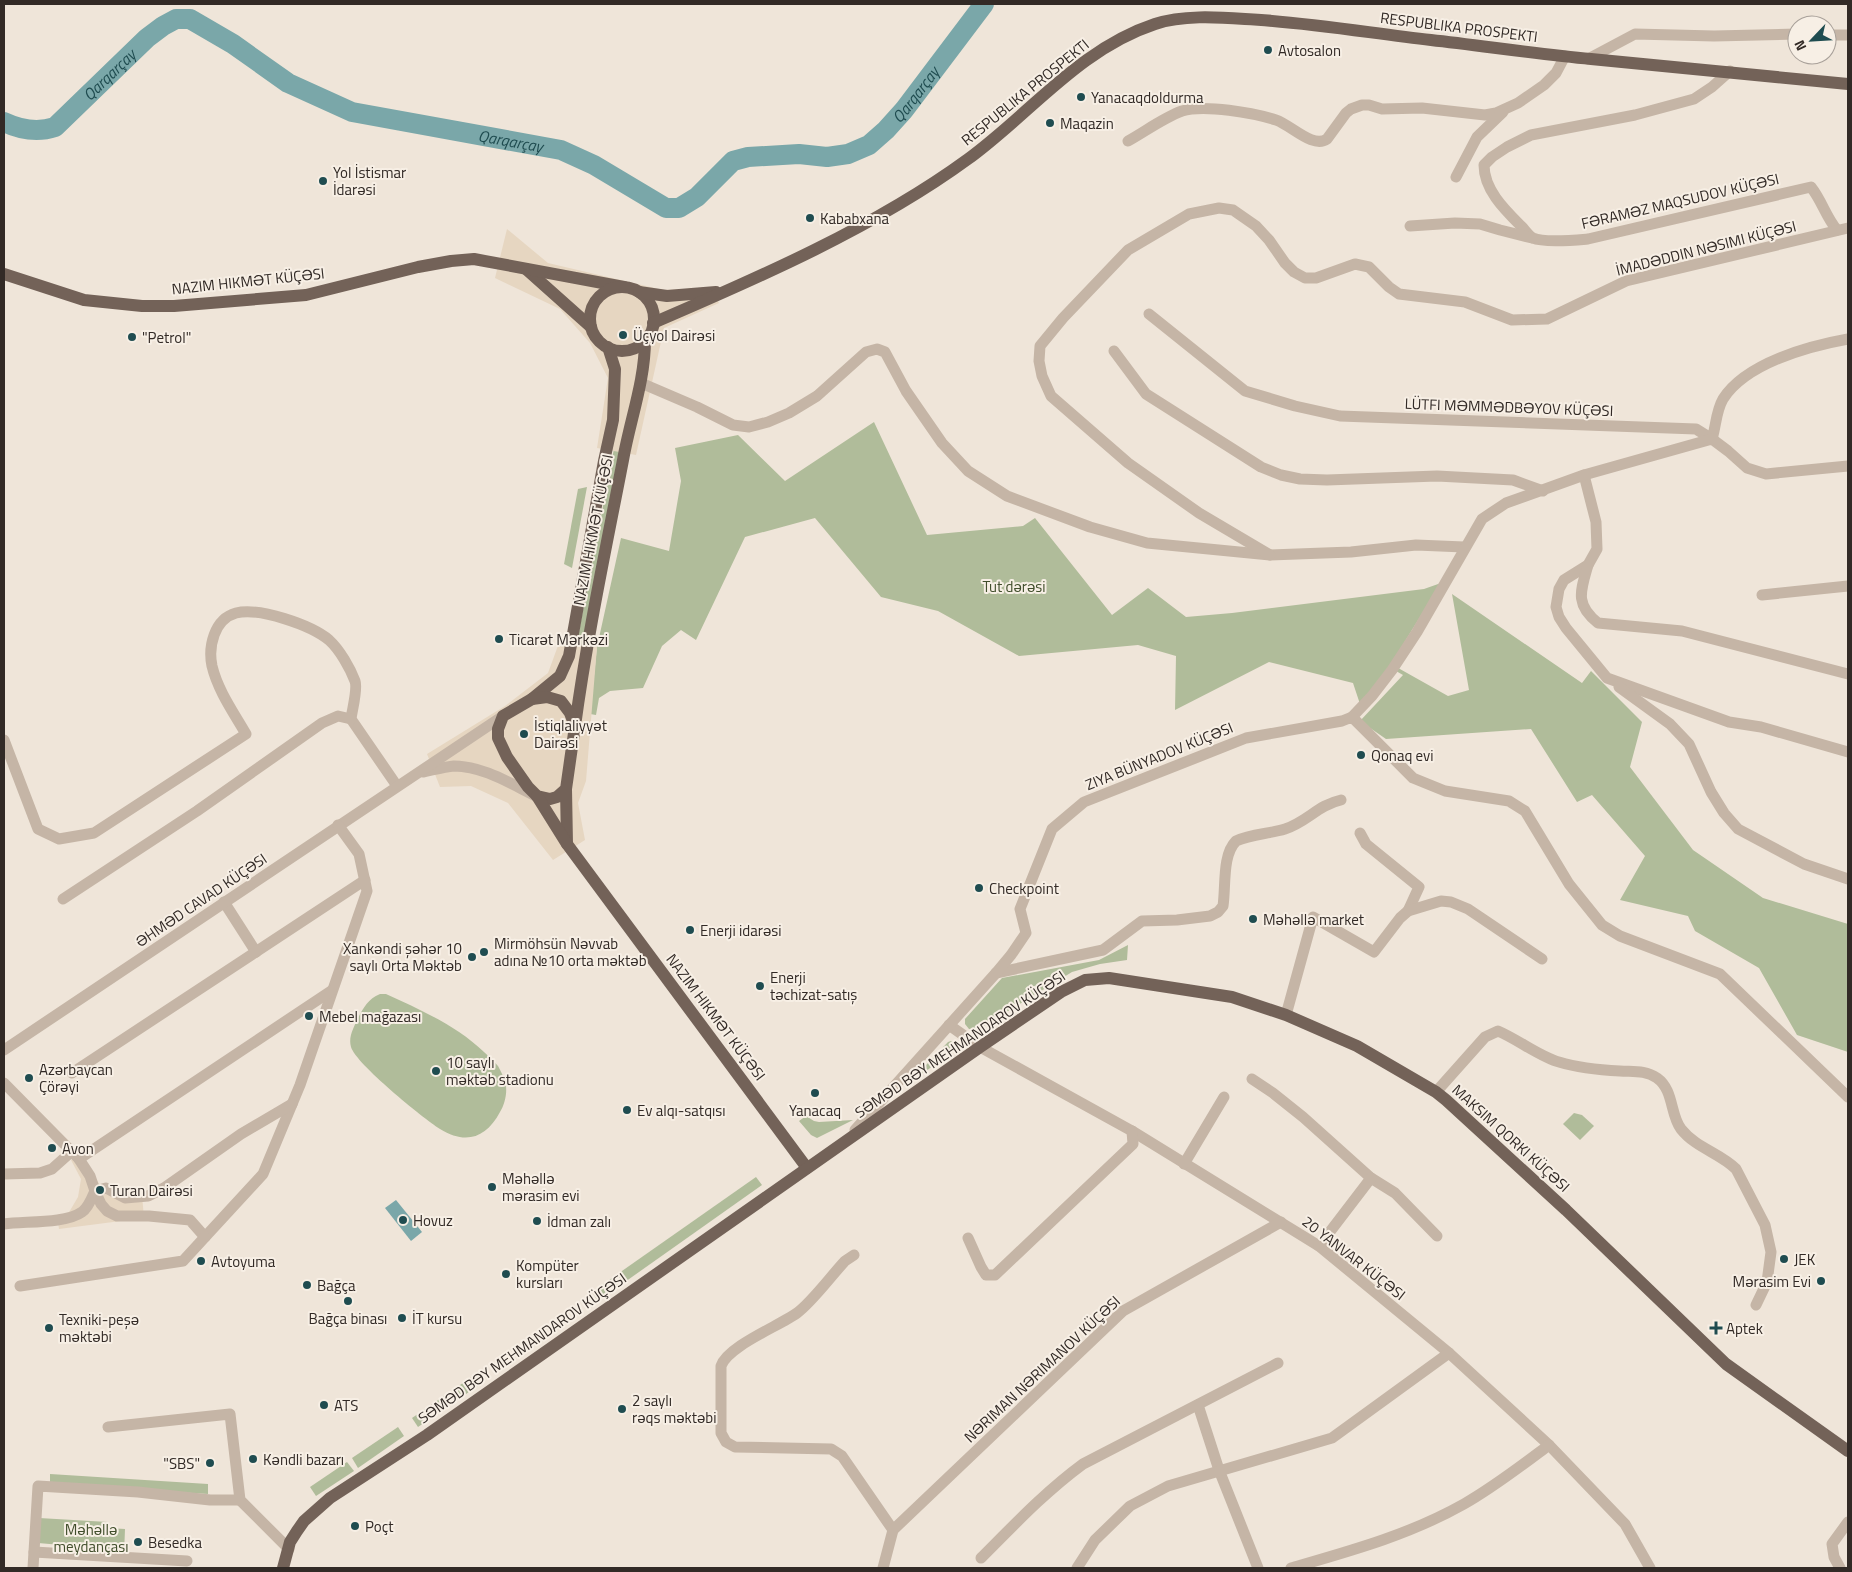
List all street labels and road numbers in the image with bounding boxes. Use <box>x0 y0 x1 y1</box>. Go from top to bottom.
street label: RESPUBLIKA PROSPEKTI <box>1379 6 1539 48</box>
street label: RESPUBLIKA PROSPEKTI <box>956 33 1094 151</box>
street label: FƏRAMƏZ MAQSUDOV KÜÇƏSI <box>1579 167 1781 235</box>
street label: İMADƏDDIN NƏSIMI KÜÇƏSI <box>1613 214 1799 282</box>
street label: NAZIM HIKMƏT KÜÇƏSI <box>170 262 326 300</box>
street label: LÜTFI MƏMMƏDBƏYOV KÜÇƏSI <box>1404 392 1614 422</box>
street label: NAZIM HIKMƏT KÜÇƏSI <box>567 452 619 608</box>
street label: ZIYA BÜNYADOV KÜÇƏSI <box>1082 716 1236 796</box>
street label: ƏHMƏD CAVAD KÜÇƏSI <box>130 847 272 953</box>
street label: NAZIM HIKMƏT KÜÇƏSI <box>661 949 771 1085</box>
street label: SƏMƏD BƏY MEHMANDAROV KÜÇƏSI <box>850 965 1070 1123</box>
street label: MAKSIM QORKI KÜÇƏSI <box>1447 1079 1575 1197</box>
street label: 20 YANVAR KÜÇƏSI <box>1297 1210 1411 1306</box>
street label: SƏMƏD BƏY MEHMANDAROV KÜÇƏSI <box>413 1267 631 1429</box>
street label: NƏRIMAN NƏRIMANOV KÜÇƏSI <box>959 1290 1125 1448</box>

